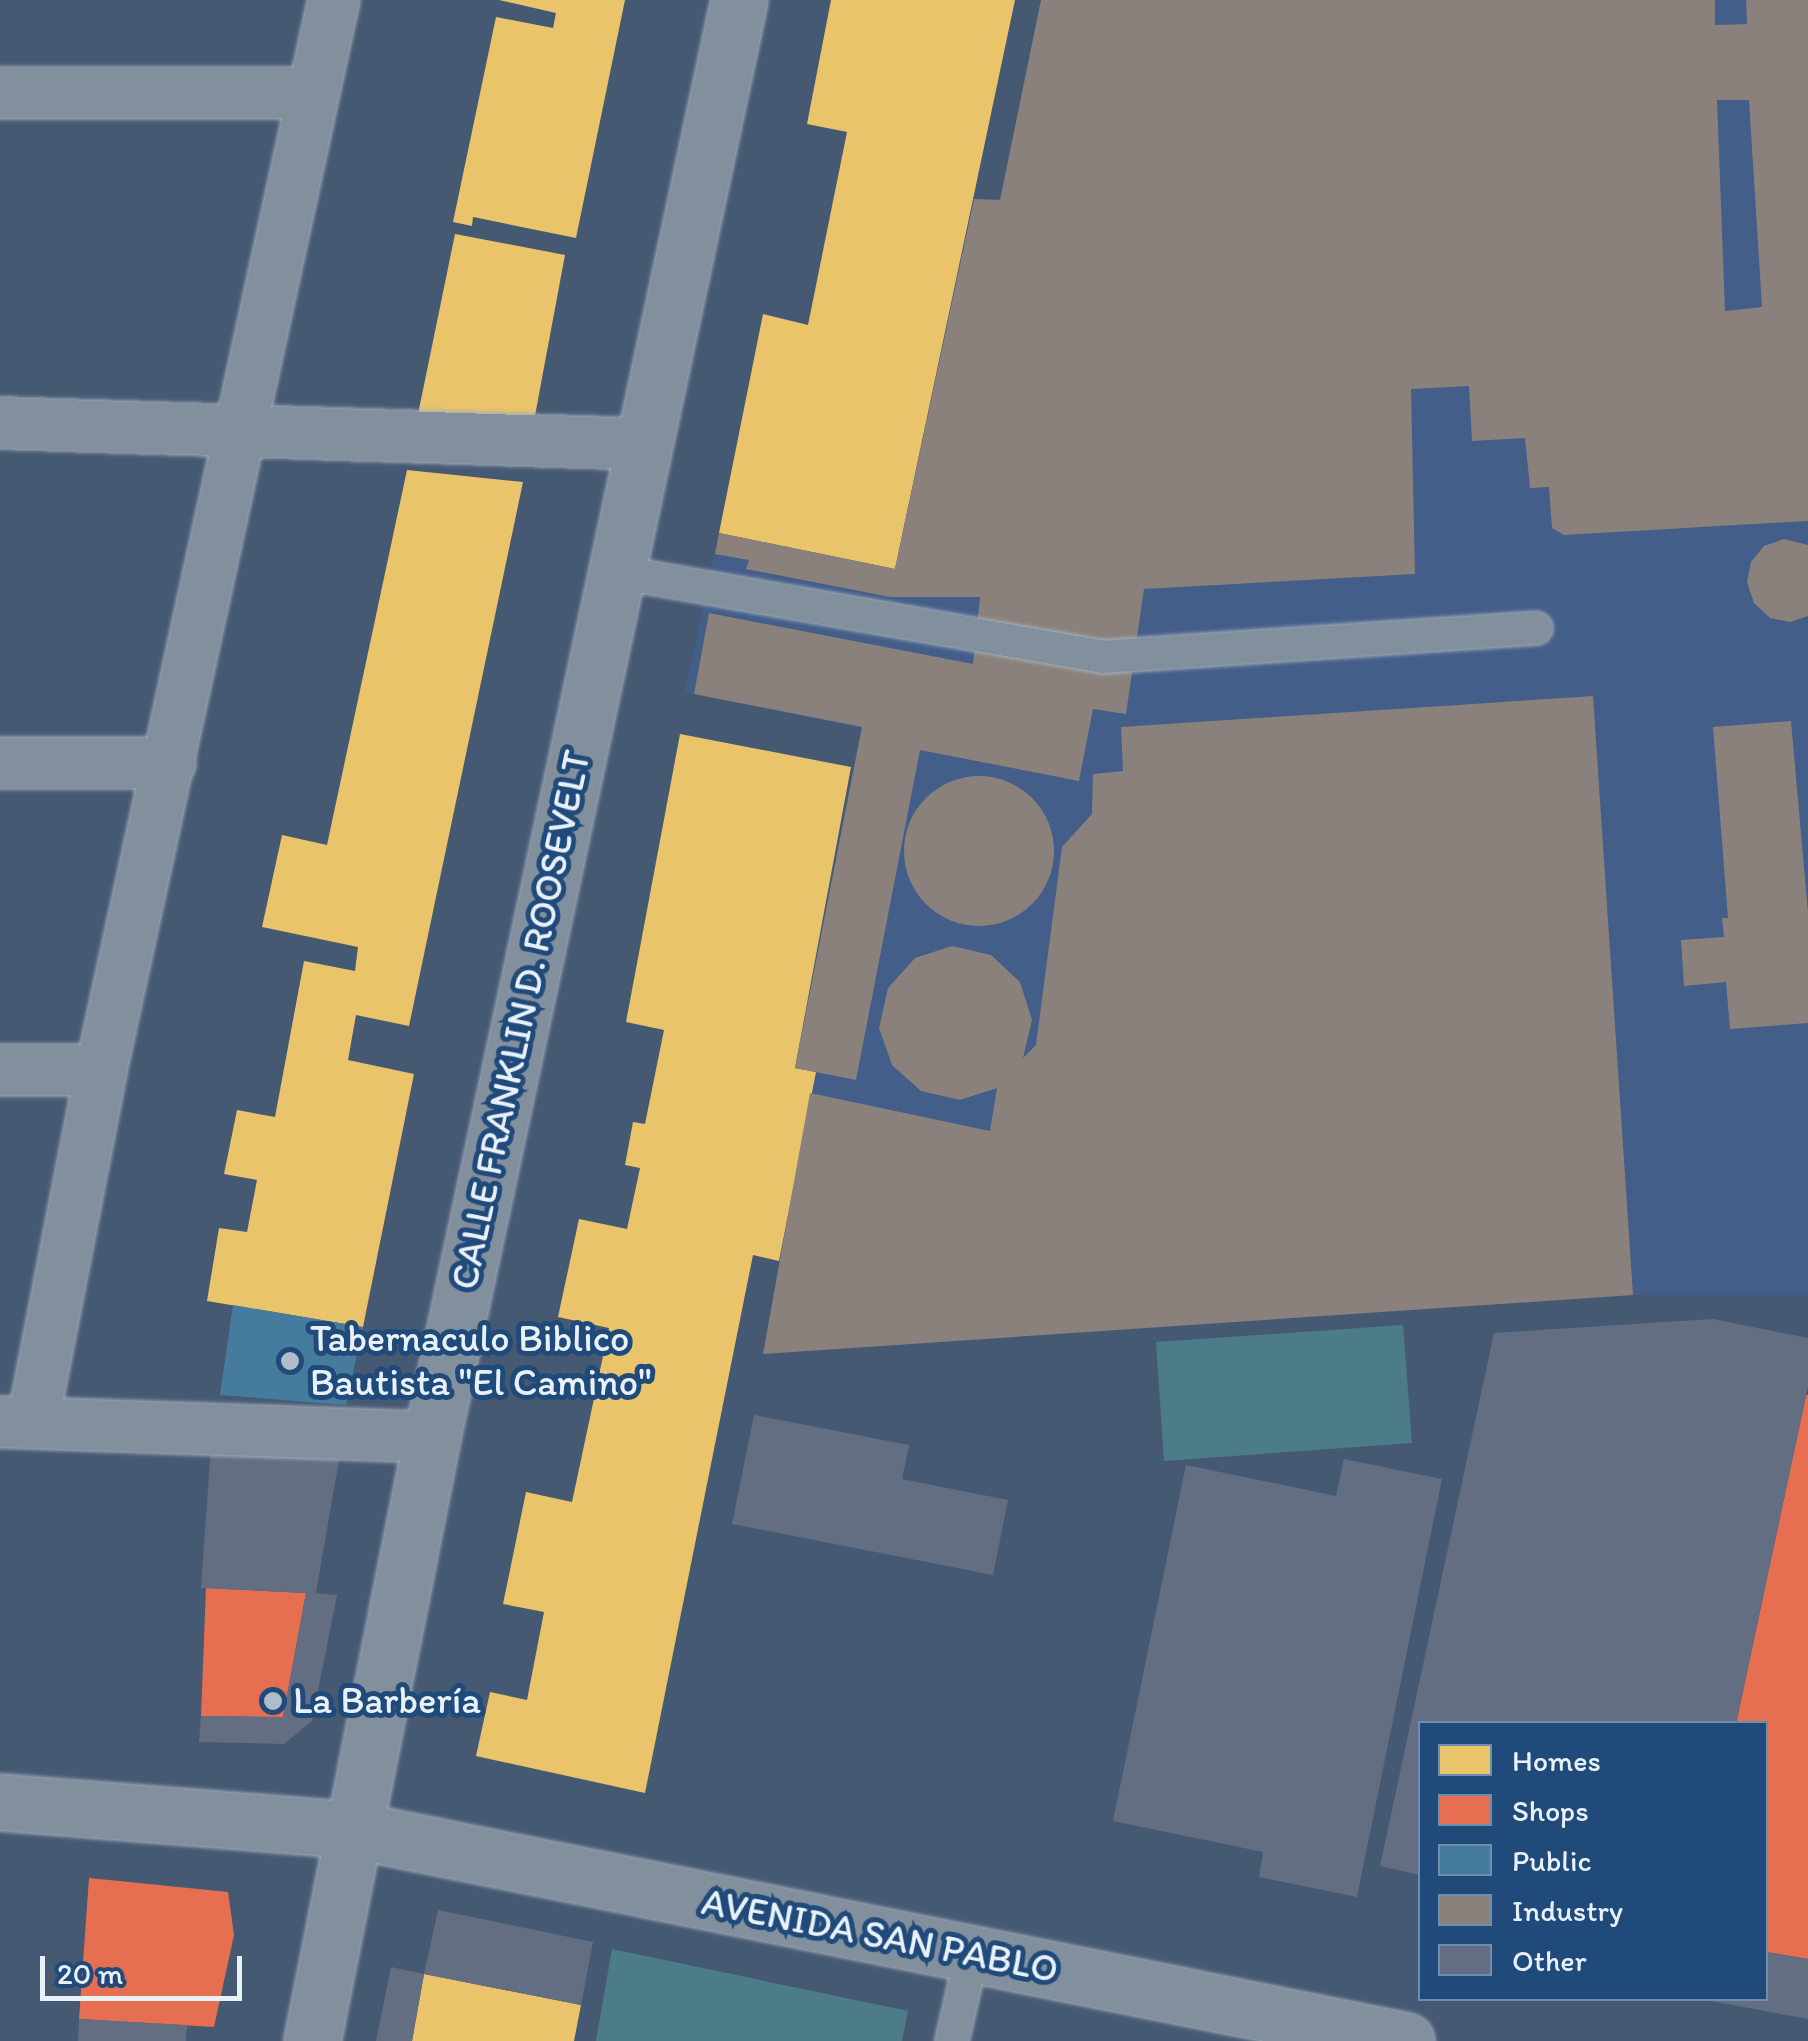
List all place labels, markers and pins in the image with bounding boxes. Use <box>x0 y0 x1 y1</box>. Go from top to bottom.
place label: Tabernaculo Biblico Bautista "El Camino" <box>310 1316 652 1406</box>
marker: Tabernaculo Biblico Bautista "El Camino" <box>279 1350 301 1372</box>
place label: La Barbería <box>293 1678 482 1724</box>
marker: La Barbería <box>262 1690 284 1712</box>

